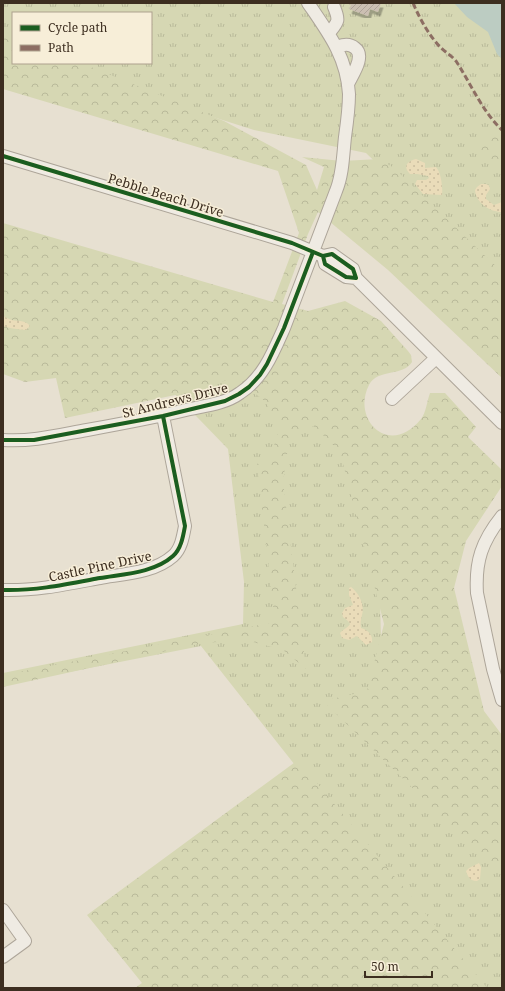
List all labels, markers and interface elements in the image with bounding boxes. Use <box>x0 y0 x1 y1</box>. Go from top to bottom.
legend <box>12 12 152 64</box>
text: Cycle path <box>48 19 108 36</box>
text: Path <box>48 39 74 56</box>
street label: Pebble Beach Drive <box>106 169 226 221</box>
street label: St Andrews Drive <box>120 378 230 422</box>
street label: Castle Pine Drive <box>47 546 153 586</box>
scale bar <box>365 953 432 979</box>
text: 50 m <box>371 958 399 975</box>

